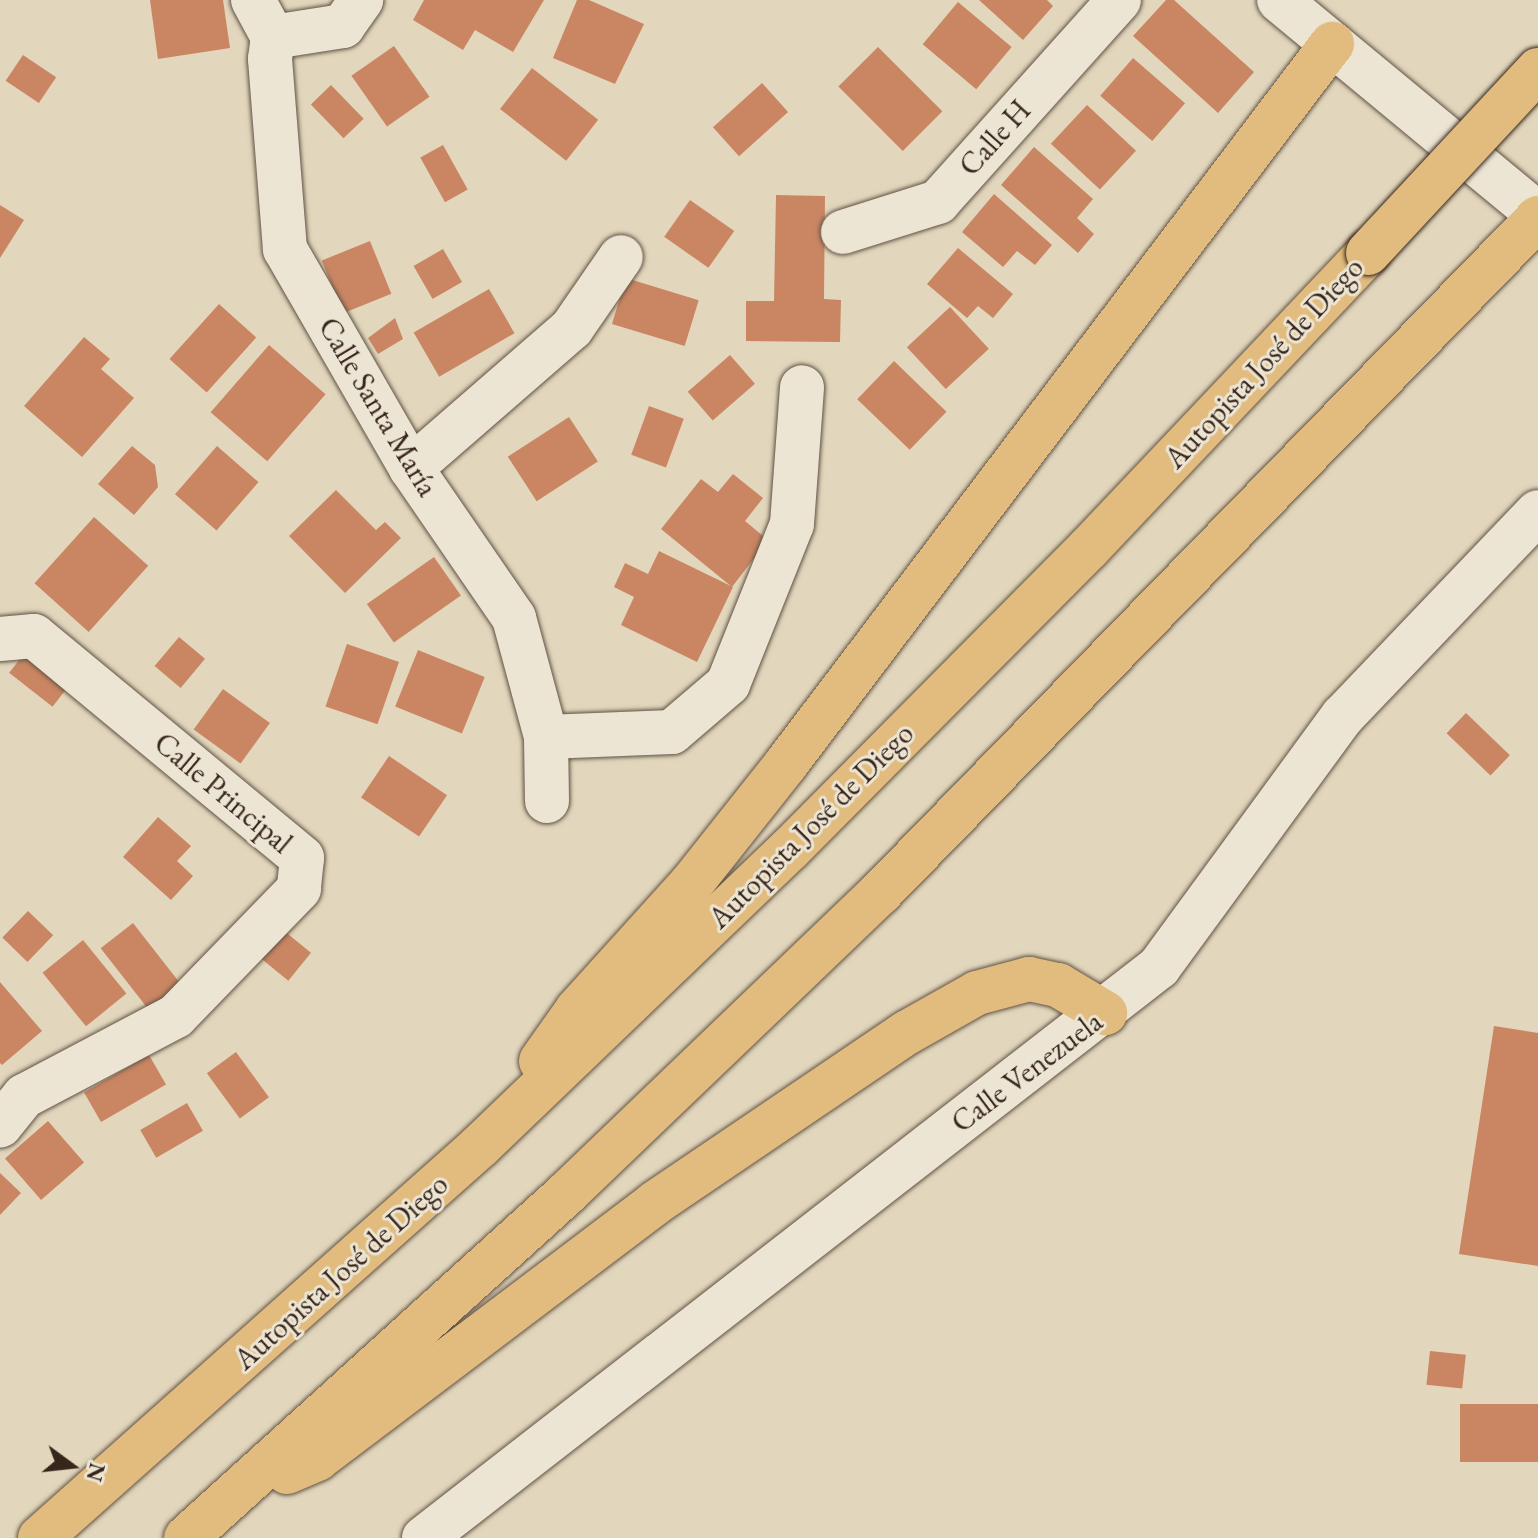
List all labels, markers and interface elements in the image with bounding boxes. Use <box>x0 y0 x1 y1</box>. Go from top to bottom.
street label: Calle H <box>952 93 1038 183</box>
street label: Autopista José de Diego <box>1157 250 1371 476</box>
street label: Calle Santa María <box>310 311 446 503</box>
street label: Autopista José de Diego <box>701 716 921 936</box>
street label: Calle Principal <box>147 725 299 861</box>
street label: Calle Venezuela <box>944 1004 1110 1140</box>
street label: Autopista José de Diego <box>227 1166 455 1378</box>
north arrow <box>32 1426 112 1506</box>
text: N <box>79 1460 112 1485</box>

